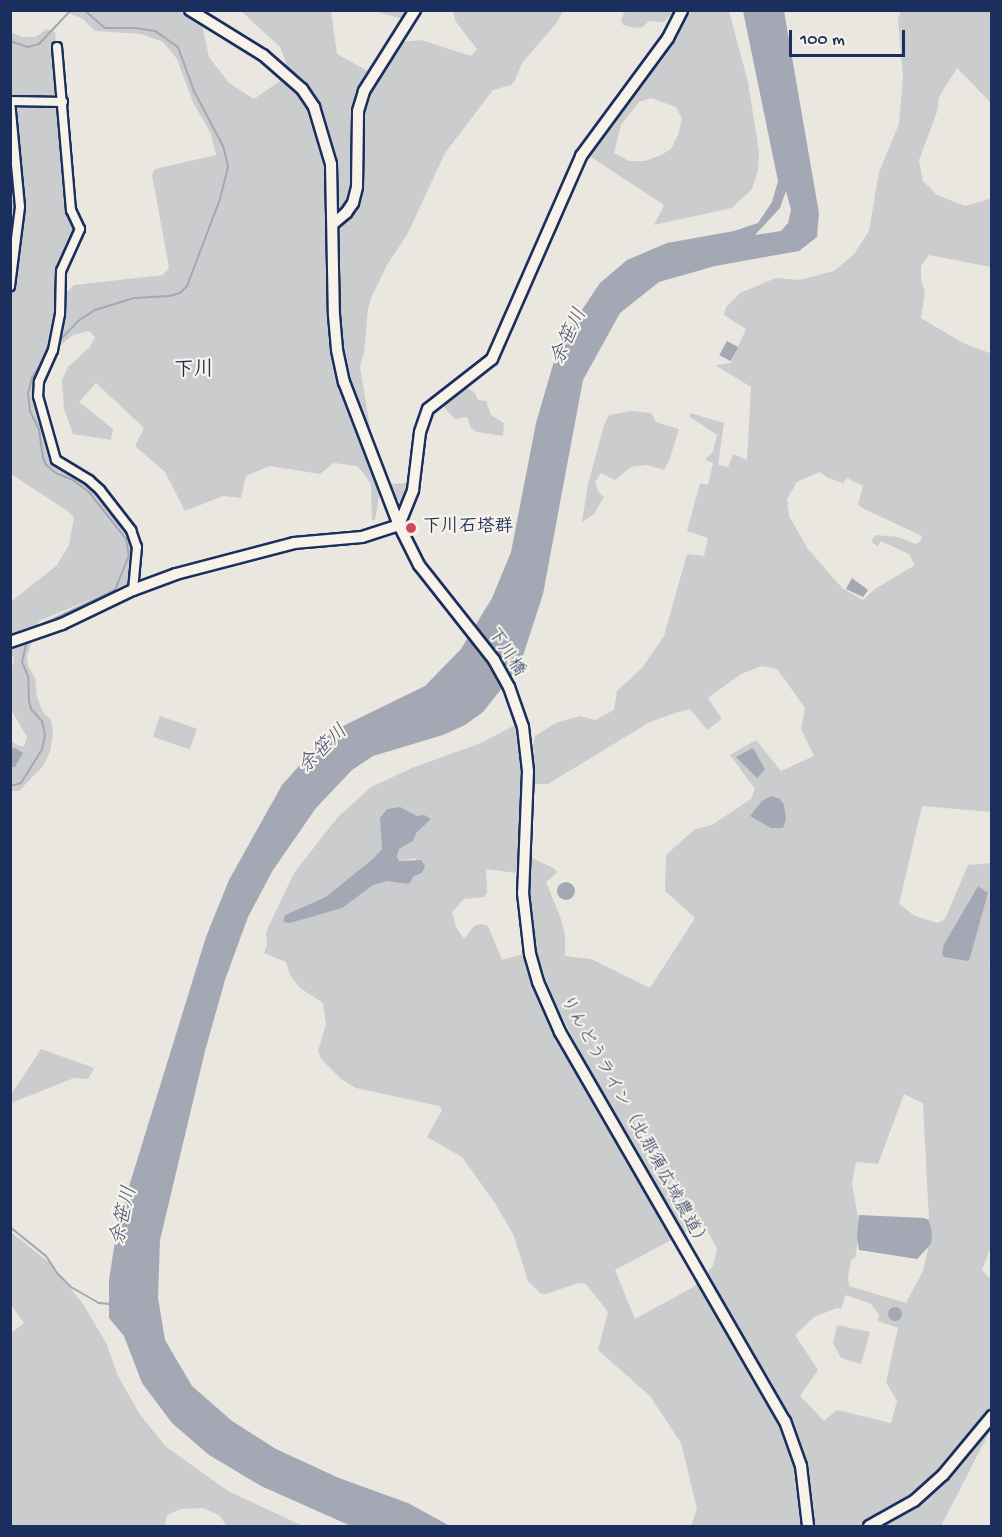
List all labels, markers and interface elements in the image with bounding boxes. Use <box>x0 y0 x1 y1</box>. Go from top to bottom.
scale bar <box>792 18 908 56</box>
text: 100 m <box>800 30 845 51</box>
water label: 余笹川 <box>546 305 594 369</box>
district label: 下川 <box>174 359 214 383</box>
place label: 下川石塔群 <box>423 517 513 539</box>
marker: 下川石塔群 <box>404 521 418 535</box>
street label: 下川橋 <box>481 624 529 682</box>
water label: 余笹川 <box>294 721 354 779</box>
street label: りんどうライン（北那須広域農道） <box>554 992 712 1254</box>
water label: 余笹川 <box>107 1184 143 1248</box>

